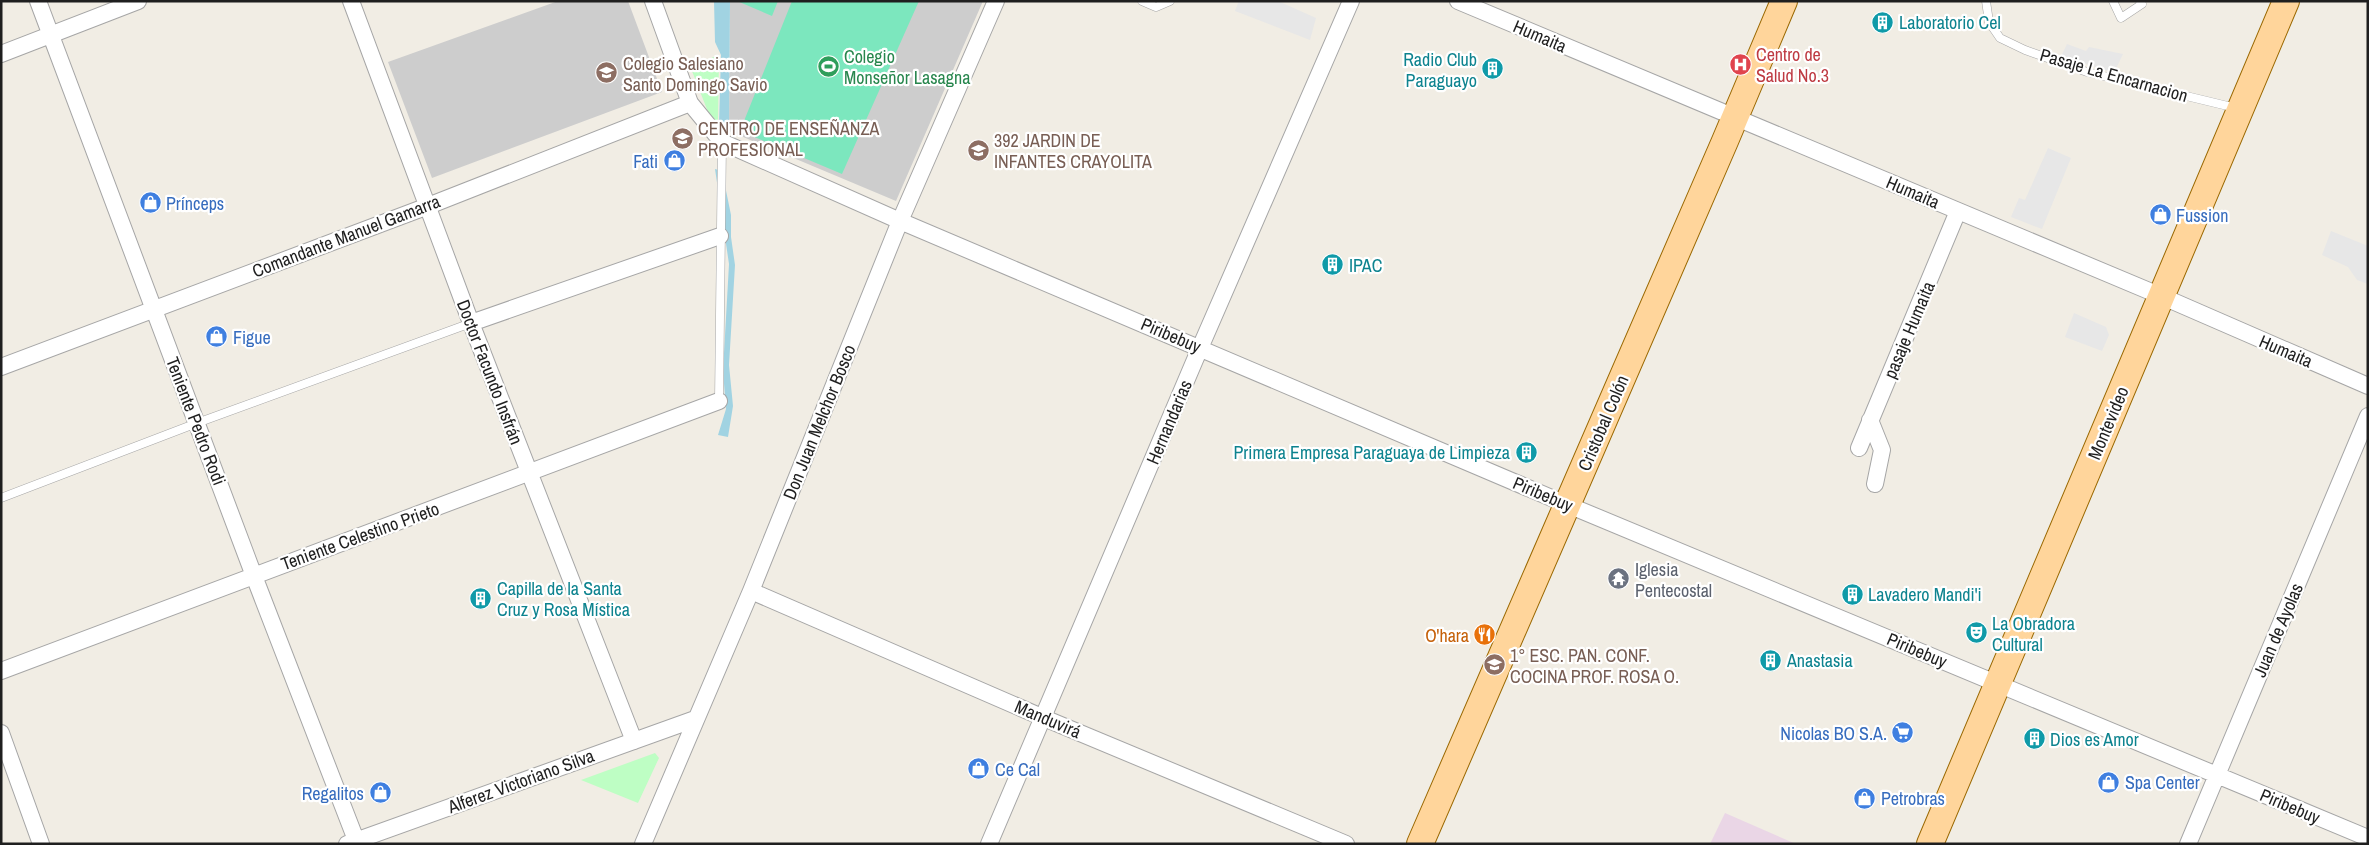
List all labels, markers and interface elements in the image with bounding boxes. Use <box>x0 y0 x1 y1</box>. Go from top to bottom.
building icon: Laboratorio Cel <box>1871 10 1895 34</box>
place label: Laboratorio Cel <box>1899 10 2001 35</box>
street label: Humaita <box>1509 14 1571 58</box>
place label: Centro de Salud No.3 <box>1756 42 1829 88</box>
street label: Pasaje La Encarnacion <box>2037 42 2191 108</box>
place label: Colegio Monseñor Lasagna <box>844 44 970 90</box>
place label: Radio Club Paraguayo <box>1403 47 1477 93</box>
place label: Colegio Salesiano Santo Domingo Savio <box>623 51 767 97</box>
hospital icon: Centro de Salud No.3 <box>1728 52 1752 76</box>
sports icon: Colegio Monseñor Lasagna <box>816 54 840 78</box>
building icon: Radio Club Paraguayo <box>1481 57 1505 81</box>
school or university icon: Colegio Salesiano Santo Domingo Savio <box>595 61 619 85</box>
place label: CENTRO DE ENSEÑANZA PROFESIONAL <box>698 116 879 162</box>
school or university icon: CENTRO DE ENSEÑANZA PROFESIONAL <box>670 126 694 150</box>
place label: 392 JARDIN DE INFANTES CRAYOLITA <box>994 128 1152 174</box>
school or university icon: 392 JARDIN DE INFANTES CRAYOLITA <box>966 138 990 162</box>
place label: Fati <box>633 149 658 174</box>
shop icon: Fati <box>662 149 686 173</box>
street label: Humaita <box>1882 170 1944 214</box>
street label: Comandante Manuel Gamarra <box>248 189 444 283</box>
shop icon: Prínceps <box>138 191 162 215</box>
place label: Prínceps <box>166 191 224 216</box>
shop icon: Fussion <box>2148 203 2172 227</box>
place label: Fussion <box>2176 203 2229 228</box>
building icon: IPAC <box>1321 253 1345 277</box>
place label: IPAC <box>1349 253 1382 278</box>
street label: pasaje Humaita <box>1877 278 1941 382</box>
street label: Doctor Facundo Insfrán <box>451 296 529 448</box>
street label: Piribebuy <box>1137 311 1206 359</box>
shop icon: Figue <box>205 325 229 349</box>
place label: Figue <box>233 325 271 350</box>
street label: Humaita <box>2255 329 2317 373</box>
street label: Don Juan Melchor Bosco <box>777 341 861 503</box>
street label: Teniente Pedro Rodi <box>160 353 232 489</box>
street label: Cristobal Colón <box>1572 371 1634 475</box>
street label: Hernandarias <box>1140 376 1198 468</box>
street label: Montevideo <box>2081 383 2135 463</box>
place label: Primera Empresa Paraguaya de Limpieza <box>1234 440 1510 465</box>
building icon: Primera Empresa Paraguaya de Limpieza <box>1514 440 1538 464</box>
street label: Piribebuy <box>1509 470 1578 518</box>
street label: Teniente Celestino Prieto <box>277 496 443 576</box>
place label: Iglesia Pentecostal <box>1635 557 1712 603</box>
temple icon: Iglesia Pentecostal <box>1607 567 1631 591</box>
place label: Capilla de la Santa Cruz y Rosa Mística <box>497 576 630 622</box>
street label: Juan de Ayolas <box>2247 579 2309 681</box>
building icon: Lavadero Mandi'i <box>1840 582 1864 606</box>
place label: Lavadero Mandi'i <box>1868 582 1982 607</box>
building icon: Capilla de la Santa Cruz y Rosa Mística <box>469 586 493 610</box>
place label: La Obradora Cultural <box>1992 611 2075 657</box>
theatre icon: La Obradora Cultural <box>1964 621 1988 645</box>
place label: O'hara <box>1425 623 1469 648</box>
restaurant icon: O'hara <box>1473 623 1497 647</box>
street label: Piribebuy <box>1883 626 1952 674</box>
place label: 1° ESC. PAN. CONF. COCINA PROF. ROSA O. <box>1510 643 1679 689</box>
building icon: Anastasia <box>1759 648 1783 672</box>
place label: Anastasia <box>1786 648 1853 673</box>
school or university icon: 1° ESC. PAN. CONF. COCINA PROF. ROSA O. <box>1482 653 1506 677</box>
street label: Manduvirá <box>1011 694 1085 744</box>
place label: Nicolas BO S.A. <box>1780 721 1887 746</box>
supermarket icon: Nicolas BO S.A. <box>1891 721 1915 745</box>
building icon: Dios es Amor <box>2022 727 2046 751</box>
place label: Dios es Amor <box>2050 727 2139 752</box>
street label: Alferez Victoriano Silva <box>443 743 598 819</box>
shop icon: Ce Cal <box>967 757 991 781</box>
place label: Ce Cal <box>995 757 1040 782</box>
shop icon: Spa Center <box>2097 770 2121 794</box>
place label: Spa Center <box>2125 770 2200 795</box>
place label: Regalitos <box>302 781 364 806</box>
shop icon: Regalitos <box>368 781 392 805</box>
street label: Piribebuy <box>2256 782 2325 830</box>
shop icon: Petrobras <box>1853 786 1877 810</box>
place label: Petrobras <box>1881 786 1945 811</box>

